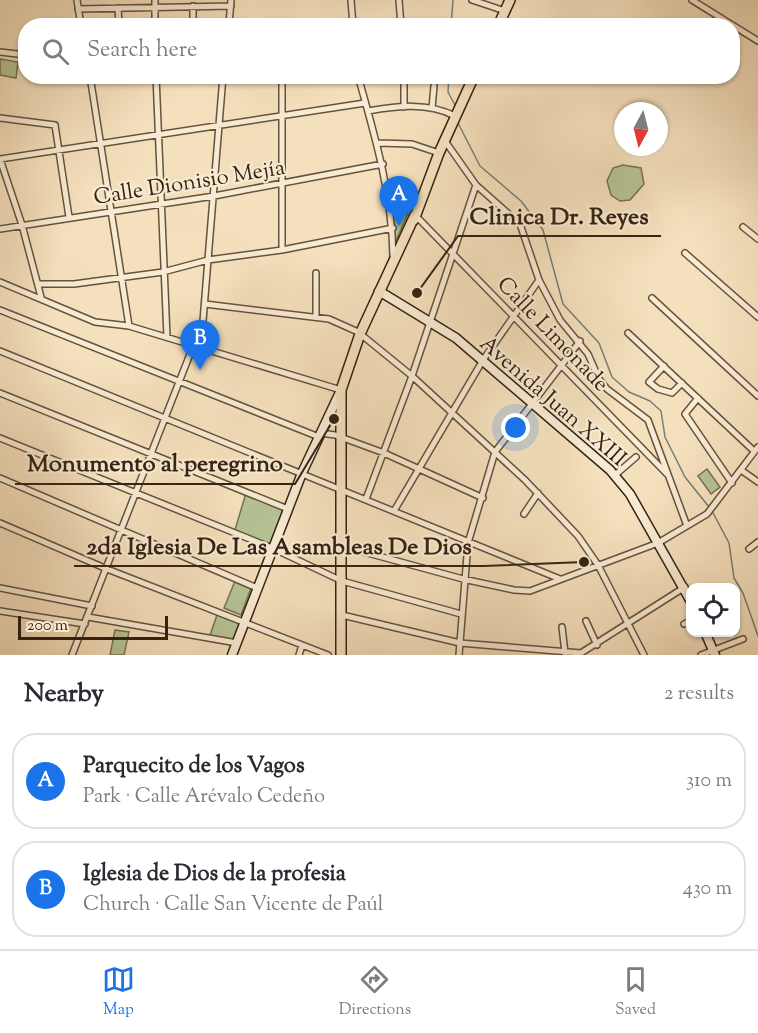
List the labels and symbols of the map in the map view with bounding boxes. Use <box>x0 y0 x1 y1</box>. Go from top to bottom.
north arrow <box>614 102 668 156</box>
street label: Calle Dionisio Mejía <box>91 153 287 215</box>
pin: A <box>380 176 418 226</box>
callout: Clinica Dr. Reyes <box>458 194 661 236</box>
text: Clinica Dr. Reyes <box>469 201 649 235</box>
street label: Calle Limonade <box>488 270 615 400</box>
pin: B <box>180 320 220 370</box>
street label: Avenida Juan XXIII <box>471 329 633 475</box>
your location <box>501 413 530 442</box>
callout: Monumento al peregrino <box>15 442 295 484</box>
text: Monumento al peregrino <box>27 448 283 482</box>
callout: 2da Iglesia De Las Asambleas De Dios <box>74 524 484 566</box>
text: 2da Iglesia De Las Asambleas De Dios <box>86 531 472 565</box>
scale bar <box>18 613 168 640</box>

